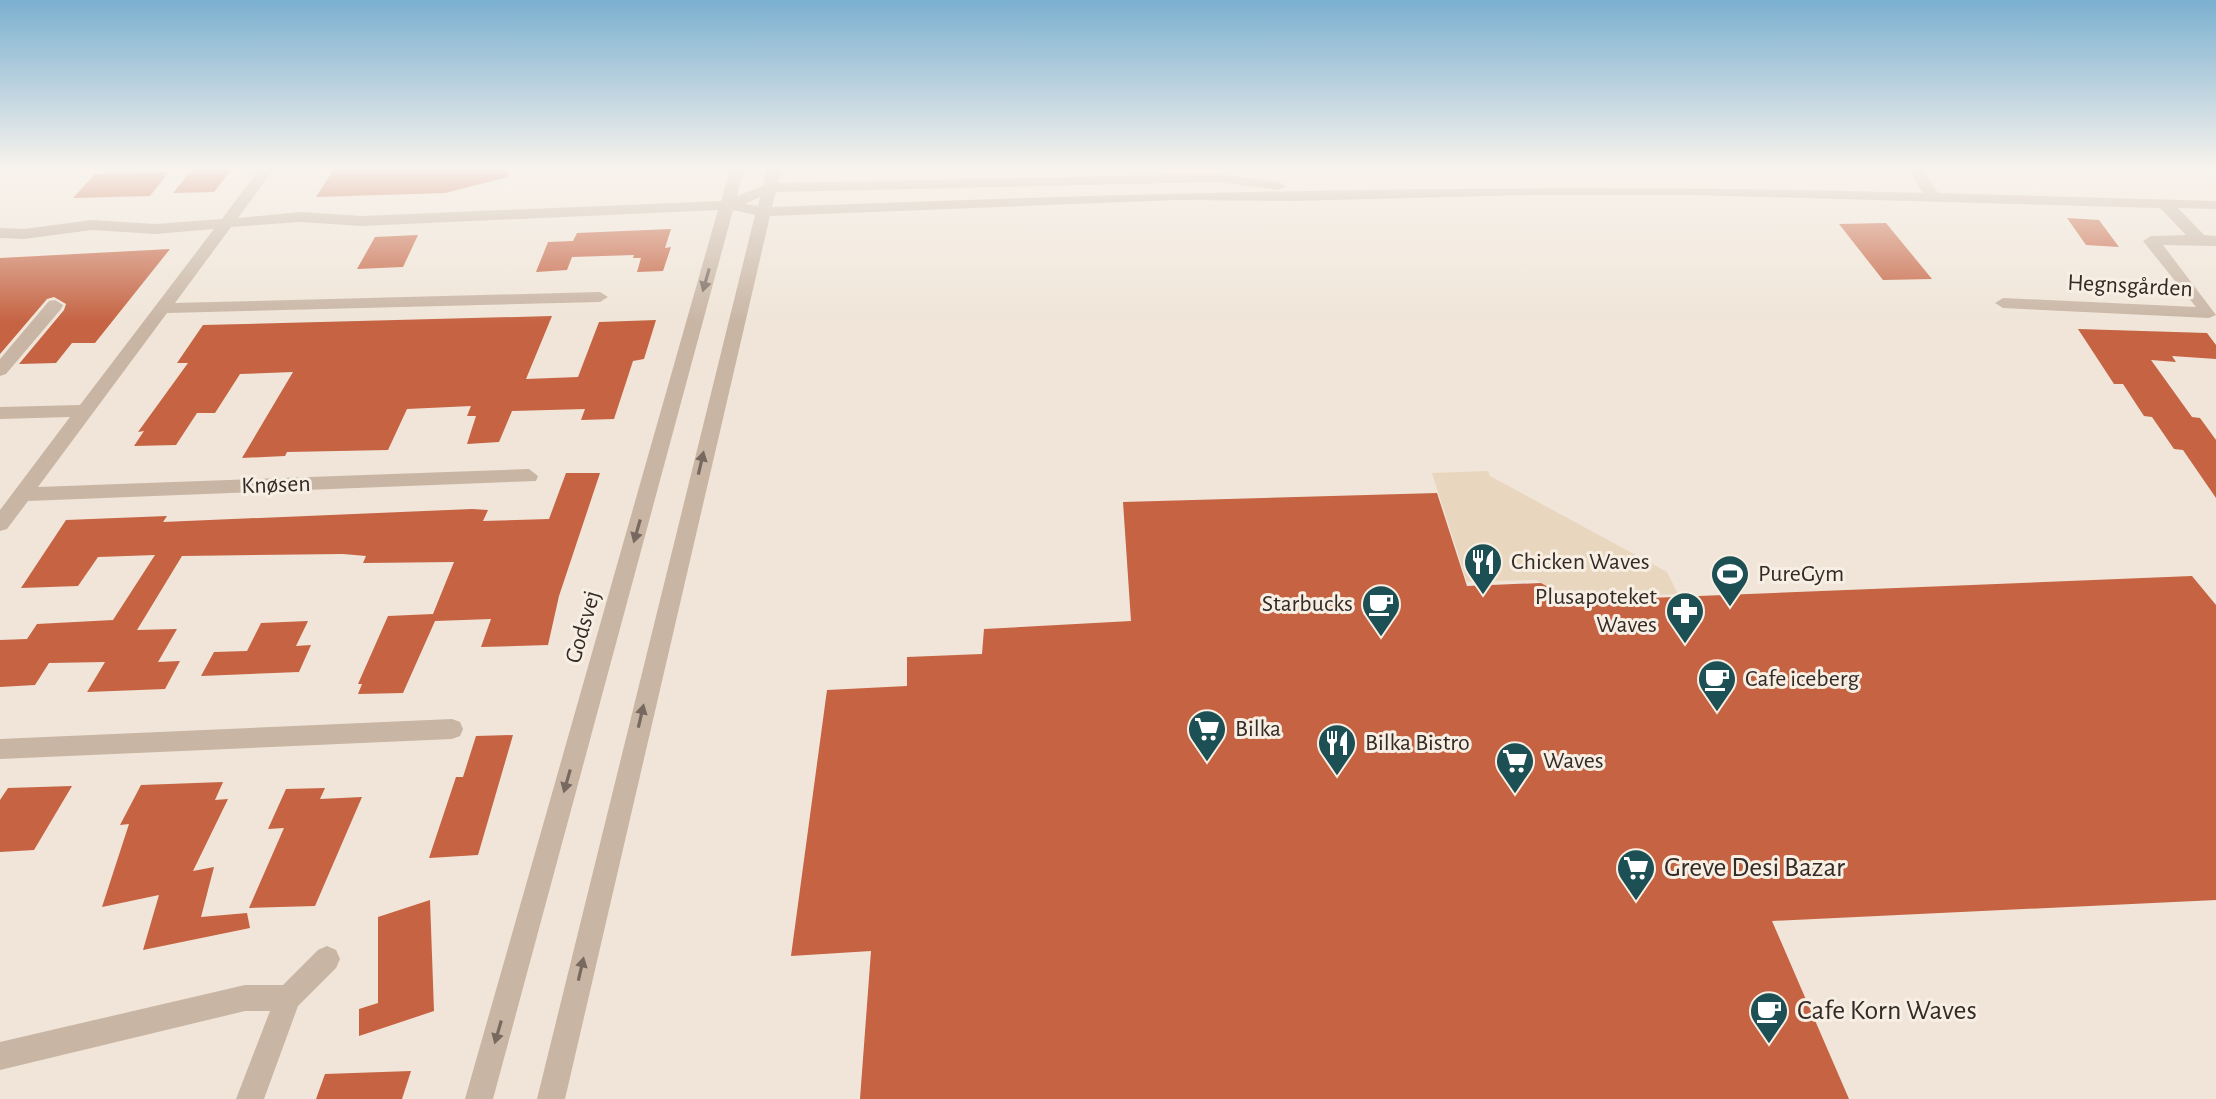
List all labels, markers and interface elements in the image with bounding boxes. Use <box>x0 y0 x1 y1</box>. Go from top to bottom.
one-way arrow <box>700 268 712 293</box>
street label: Hegnsgården <box>2067 271 2193 301</box>
one-way arrow <box>695 450 708 475</box>
street label: Knøsen <box>241 472 311 498</box>
one-way arrow <box>630 519 643 543</box>
restaurant icon: Chicken Waves <box>1462 541 1504 596</box>
place label: Chicken Waves <box>1511 550 1650 574</box>
sports icon: PureGym <box>1709 553 1751 608</box>
place label: PureGym <box>1758 562 1844 586</box>
cafe icon: Starbucks <box>1360 583 1402 638</box>
place label: Plusapoteket Waves <box>1535 585 1657 637</box>
street label: Godsvej <box>561 588 605 666</box>
pharmacy icon: Plusapoteket Waves <box>1664 590 1706 645</box>
place label: Starbucks <box>1262 592 1353 616</box>
cafe icon: Cafe iceberg <box>1696 658 1738 713</box>
place label: Cafe iceberg <box>1745 667 1859 691</box>
one-way arrow <box>635 703 648 728</box>
supermarket icon: Bilka <box>1186 708 1228 763</box>
place label: Bilka <box>1235 717 1281 741</box>
restaurant icon: Bilka Bistro <box>1316 722 1358 777</box>
place label: Bilka Bistro <box>1365 731 1470 755</box>
supermarket icon: Waves <box>1494 740 1536 795</box>
place label: Waves <box>1543 749 1604 773</box>
one-way arrow <box>561 769 573 794</box>
supermarket icon: Greve Desi Bazar <box>1615 847 1657 902</box>
place label: Greve Desi Bazar <box>1664 854 1845 882</box>
one-way arrow <box>576 956 588 981</box>
cafe icon: Cafe Korn Waves <box>1748 990 1790 1045</box>
place label: Cafe Korn Waves <box>1797 997 1977 1025</box>
one-way arrow <box>491 1019 503 1044</box>

